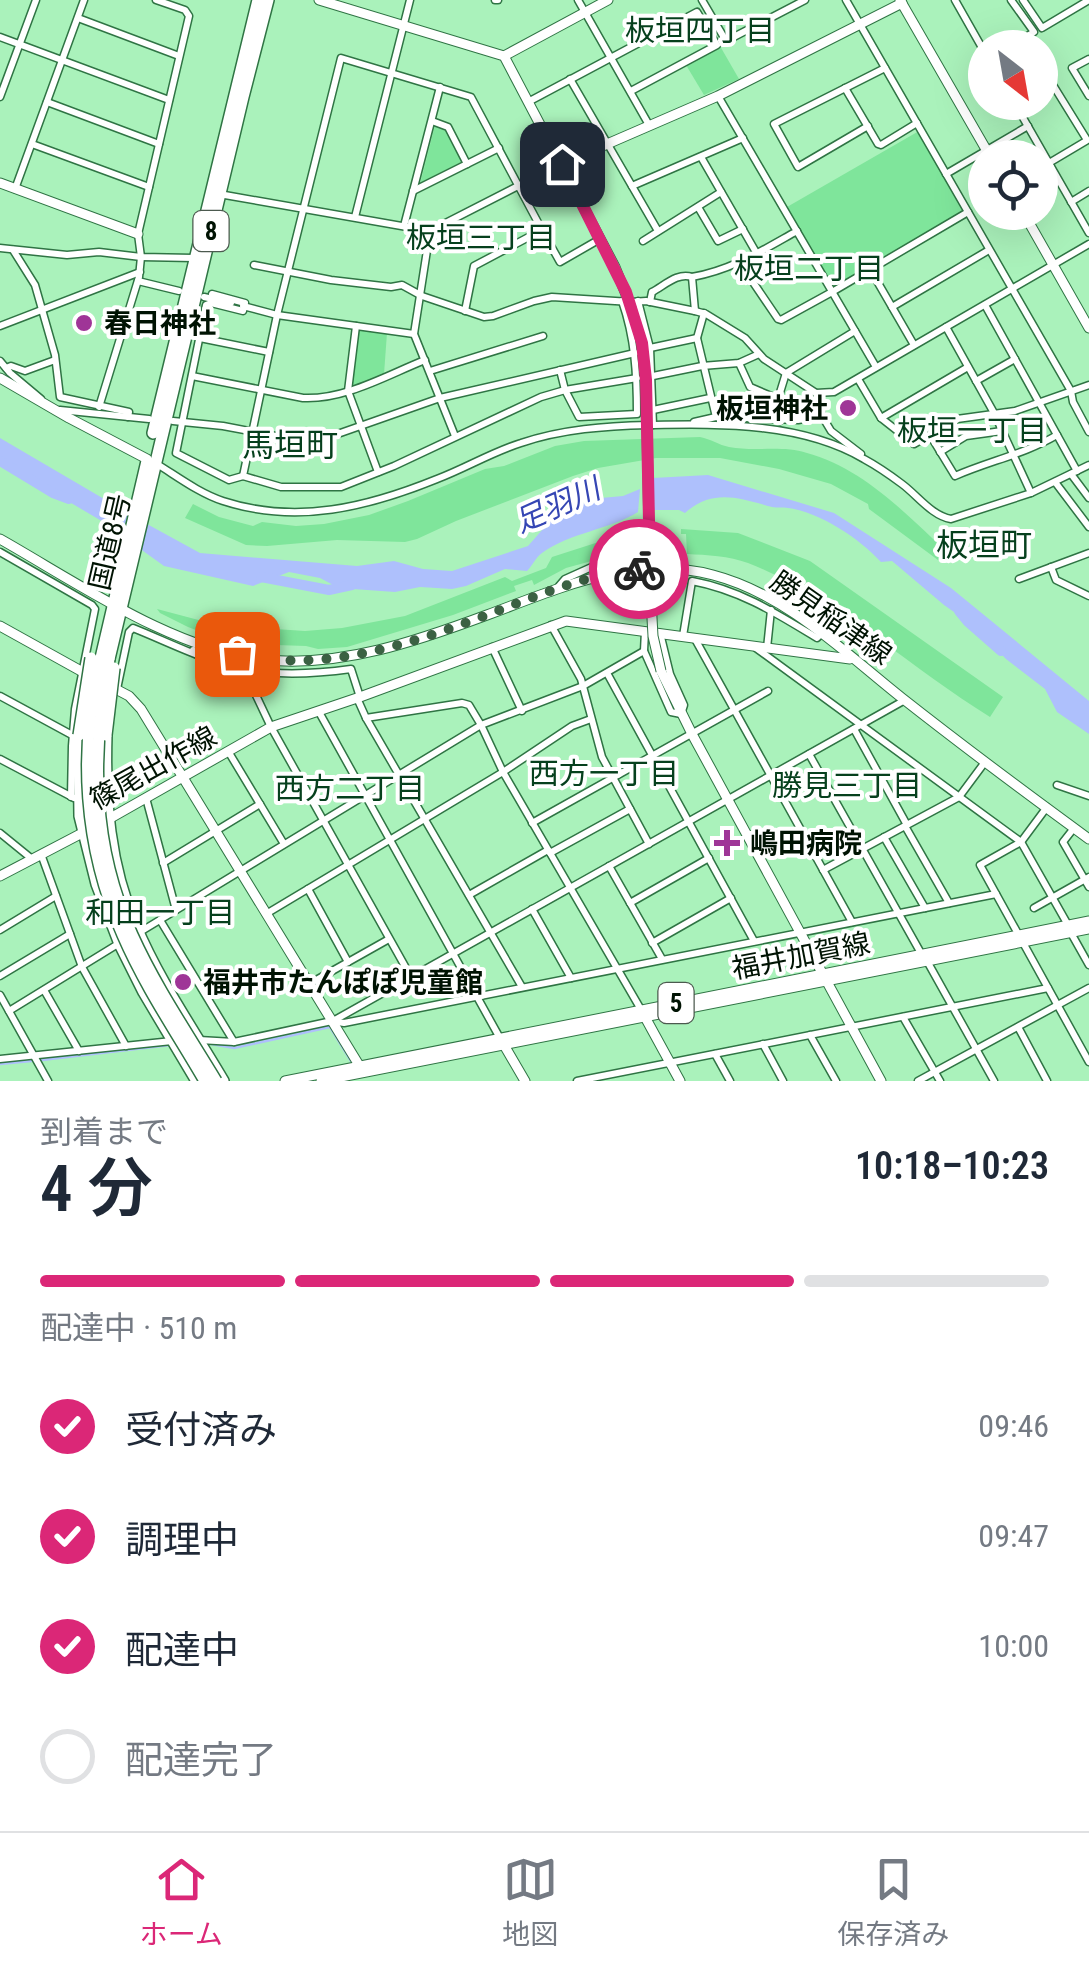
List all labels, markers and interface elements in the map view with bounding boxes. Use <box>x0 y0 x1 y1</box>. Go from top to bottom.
district label: 板垣四丁目 <box>625 13 775 48</box>
north arrow <box>968 30 1058 120</box>
map controls <box>968 30 1058 230</box>
pin <box>520 122 605 207</box>
icon: home <box>535 137 590 192</box>
button: locate <box>968 140 1058 230</box>
road number: 8 <box>194 211 228 251</box>
district label: 板垣三丁目 <box>406 220 556 255</box>
district label: 板垣二丁目 <box>734 251 884 286</box>
place label: 春日神社 <box>104 307 216 340</box>
marker: 春日神社 <box>73 312 95 334</box>
place label: 板垣神社 <box>716 392 828 425</box>
marker: 板垣神社 <box>837 397 859 419</box>
district label: 板垣一丁目 <box>897 413 1047 448</box>
district label: 馬垣町 <box>242 426 338 464</box>
water label: 足羽川 <box>509 469 608 539</box>
street label: 国道8号 <box>83 491 137 593</box>
courier <box>589 519 689 619</box>
district label: 板垣町 <box>936 526 1032 564</box>
icon: bike <box>612 542 667 597</box>
street label: 勝見稲津線 <box>764 564 898 672</box>
pin <box>195 612 280 697</box>
icon: bag <box>210 627 265 682</box>
street label: 篠尾出作線 <box>84 720 222 816</box>
district label: 西方一丁目 <box>529 756 679 791</box>
district label: 勝見三丁目 <box>772 768 922 803</box>
district label: 西方二丁目 <box>275 771 425 806</box>
place label: 嶋田病院 <box>750 827 862 860</box>
marker: 嶋田病院 <box>714 830 740 856</box>
district label: 和田一丁目 <box>85 895 235 930</box>
street label: 福井加賀線 <box>729 926 873 986</box>
place label: 福井市たんぽぽ児童館 <box>203 966 483 999</box>
marker: 福井市たんぽぽ児童館 <box>172 971 194 993</box>
road number: 5 <box>658 983 694 1023</box>
text: 到着まで <box>40 1113 168 1151</box>
text: 10:18–10:23 <box>855 1144 1049 1188</box>
text: 4 分 <box>40 1151 153 1227</box>
text: 配達中 · 510 m <box>40 1309 237 1347</box>
icon: check <box>40 1399 95 1454</box>
text: 09:46 <box>978 1407 1049 1445</box>
text: 受付済み <box>125 1408 277 1452</box>
icon: check <box>40 1509 95 1564</box>
text: 09:47 <box>978 1517 1049 1555</box>
text: 調理中 <box>125 1518 239 1562</box>
icon: check <box>40 1619 95 1674</box>
text: 10:00 <box>978 1627 1049 1665</box>
text: 配達中 <box>125 1628 239 1672</box>
text: 配達完了 <box>125 1738 277 1782</box>
tab: ホーム <box>140 1852 223 1952</box>
tab: 地図 <box>502 1852 558 1952</box>
tab: 保存済み <box>837 1852 949 1952</box>

